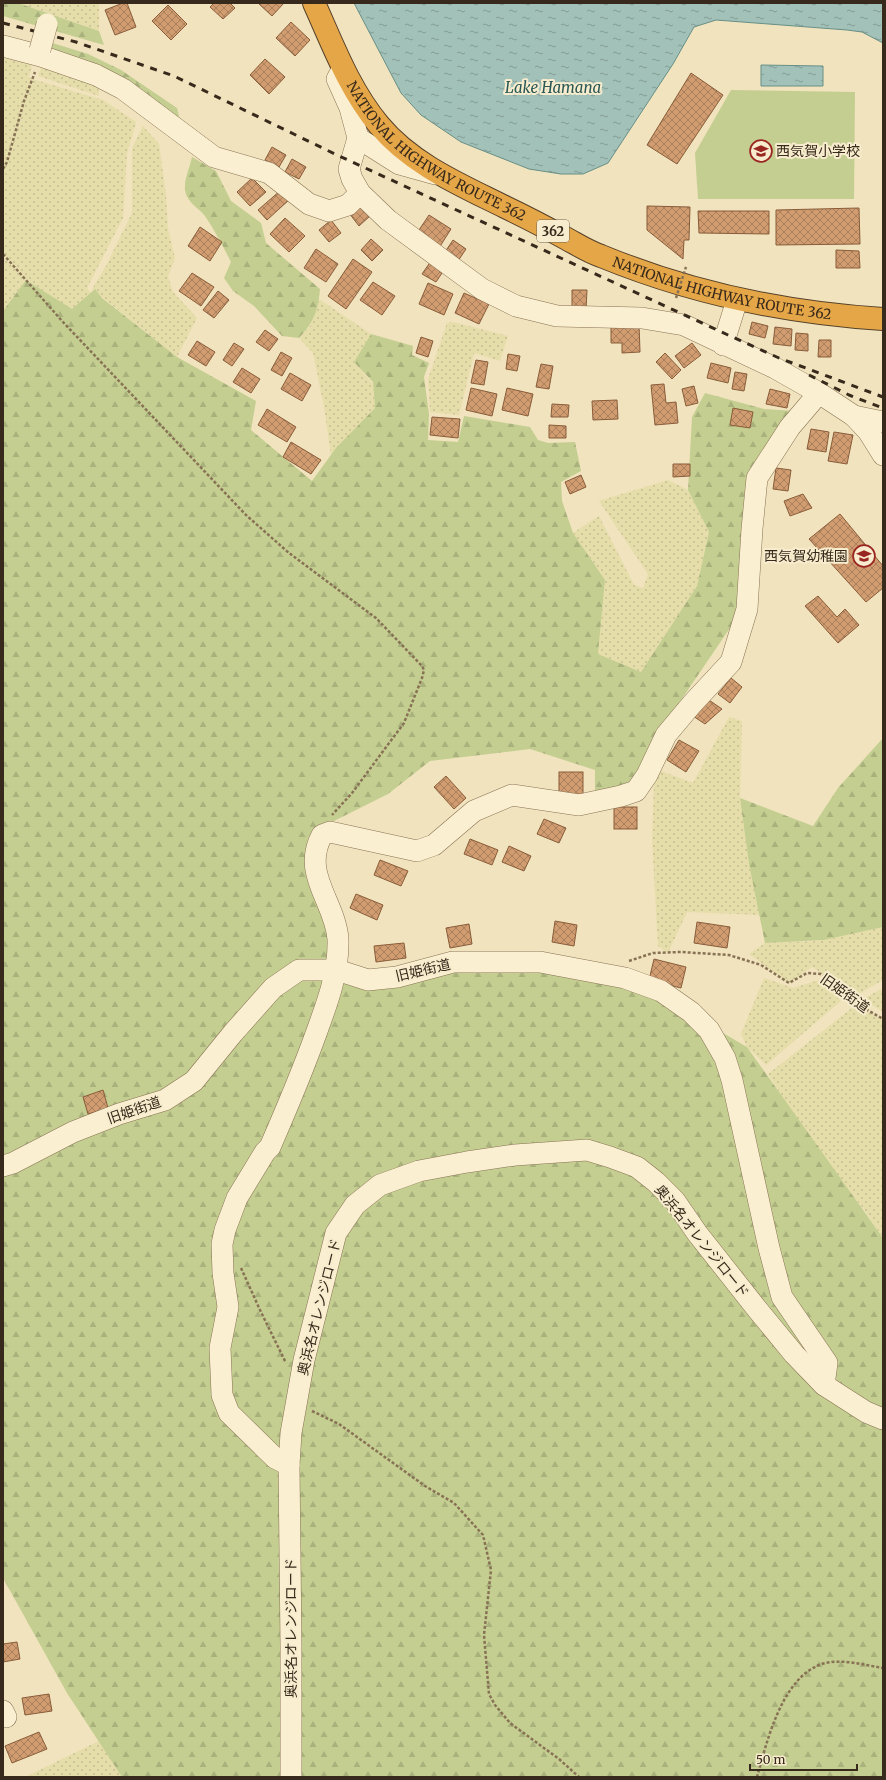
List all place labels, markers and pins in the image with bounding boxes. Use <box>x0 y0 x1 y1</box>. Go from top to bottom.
school or university icon: 西気賀小学校 <box>748 138 774 164</box>
place label: 西気賀小学校 <box>776 142 860 160</box>
school or university icon: 西気賀幼稚園 <box>851 543 877 569</box>
place label: 西気賀幼稚園 <box>764 547 848 565</box>

